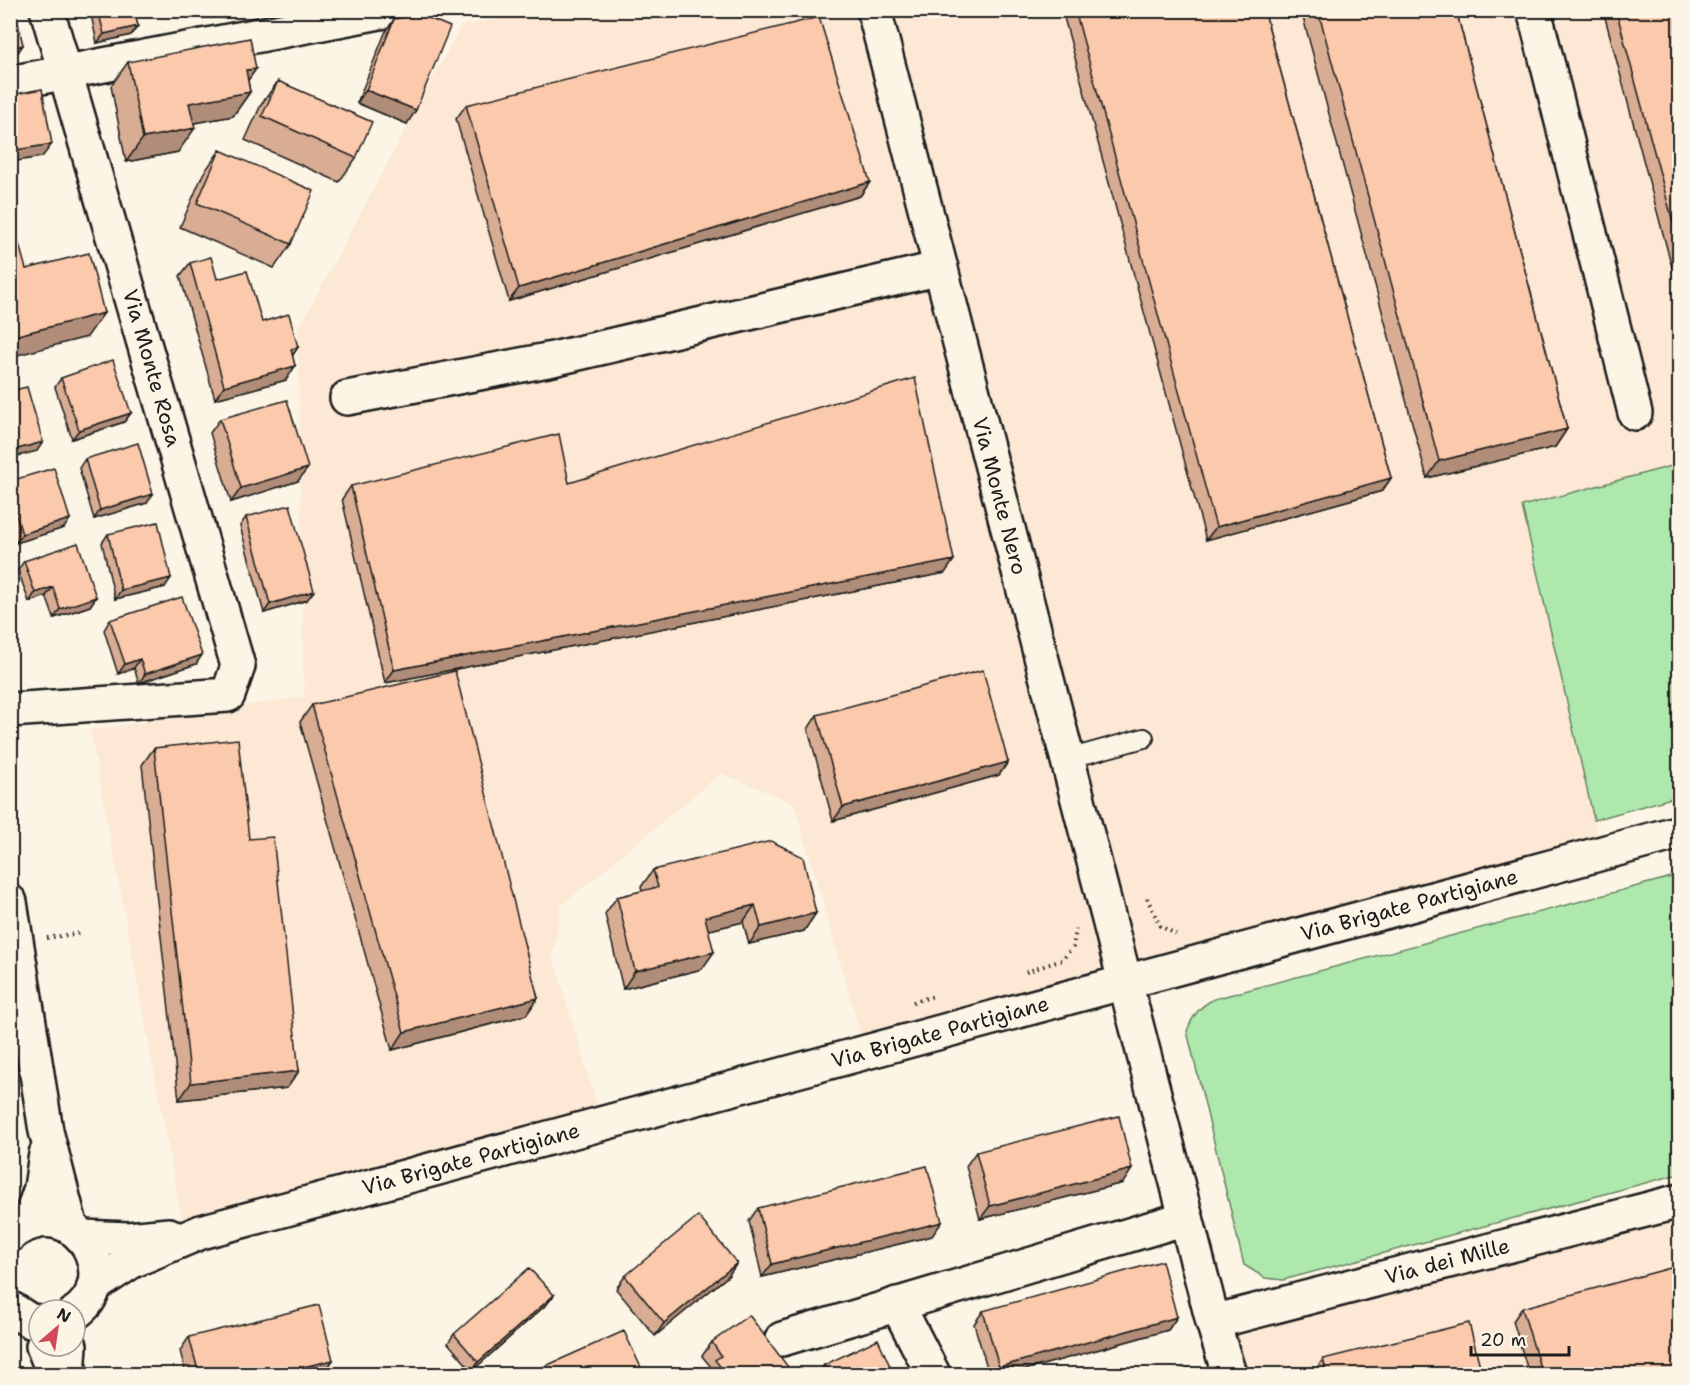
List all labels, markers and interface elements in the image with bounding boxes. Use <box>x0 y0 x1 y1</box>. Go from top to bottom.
street label: Via Monte Rosa <box>116 286 188 450</box>
street label: Via Monte Nero <box>966 414 1033 578</box>
street label: Via Brigate Partigiane <box>1297 862 1521 948</box>
street label: Via Brigate Partigiane <box>828 989 1052 1075</box>
street label: Via Brigate Partigiane <box>359 1116 583 1202</box>
street label: Via dei Mille <box>1382 1232 1513 1291</box>
north arrow <box>27 1298 87 1358</box>
text: N <box>53 1303 75 1328</box>
scale bar <box>1471 1319 1568 1357</box>
text: 20 m <box>1480 1328 1526 1352</box>

